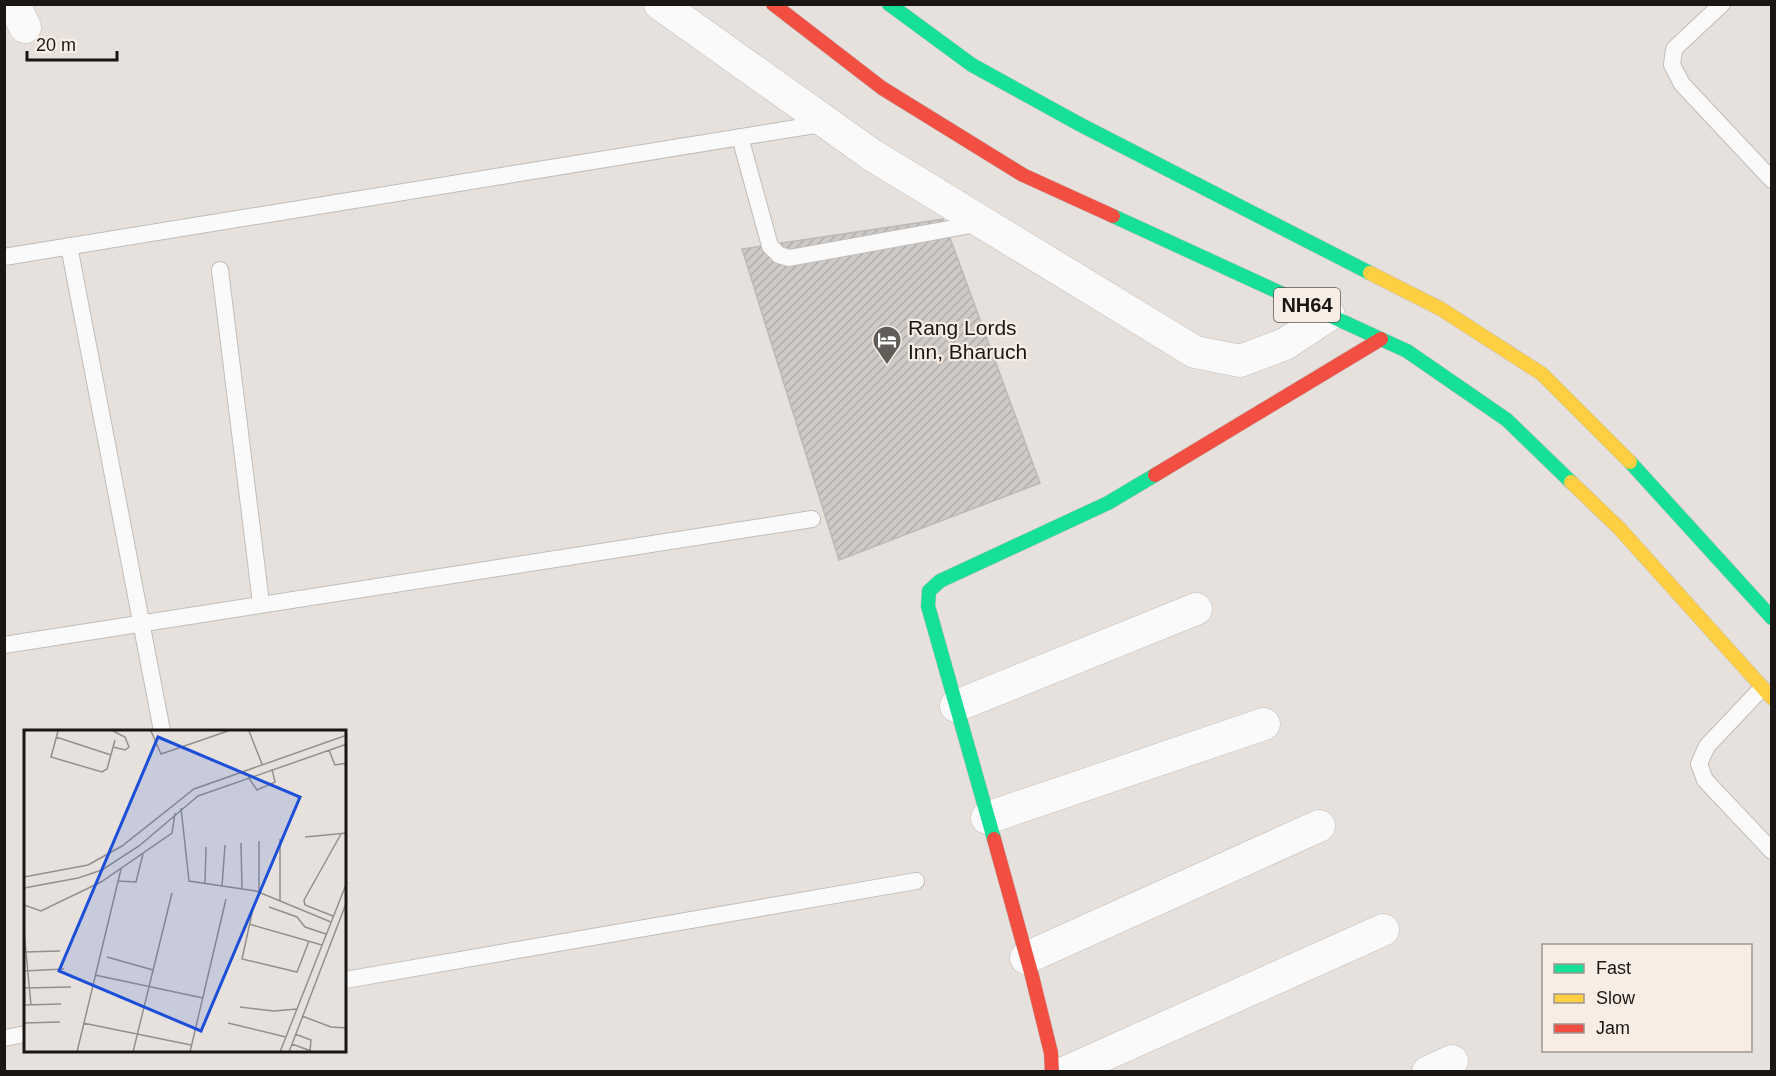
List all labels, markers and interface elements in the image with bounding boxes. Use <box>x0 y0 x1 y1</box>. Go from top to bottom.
scale bar <box>27 24 117 62</box>
text: 20 m <box>36 35 76 55</box>
road number: NH64 <box>1274 288 1340 322</box>
place label: Rang Lords Inn, Bharuch <box>908 316 1027 363</box>
hotel icon: Rang Lords Inn, Bharuch <box>871 324 903 366</box>
inset map <box>24 730 346 1052</box>
legend <box>1542 944 1752 1052</box>
text: Fast <box>1596 958 1631 978</box>
text: Slow <box>1596 988 1636 1008</box>
text: Jam <box>1596 1018 1630 1038</box>

